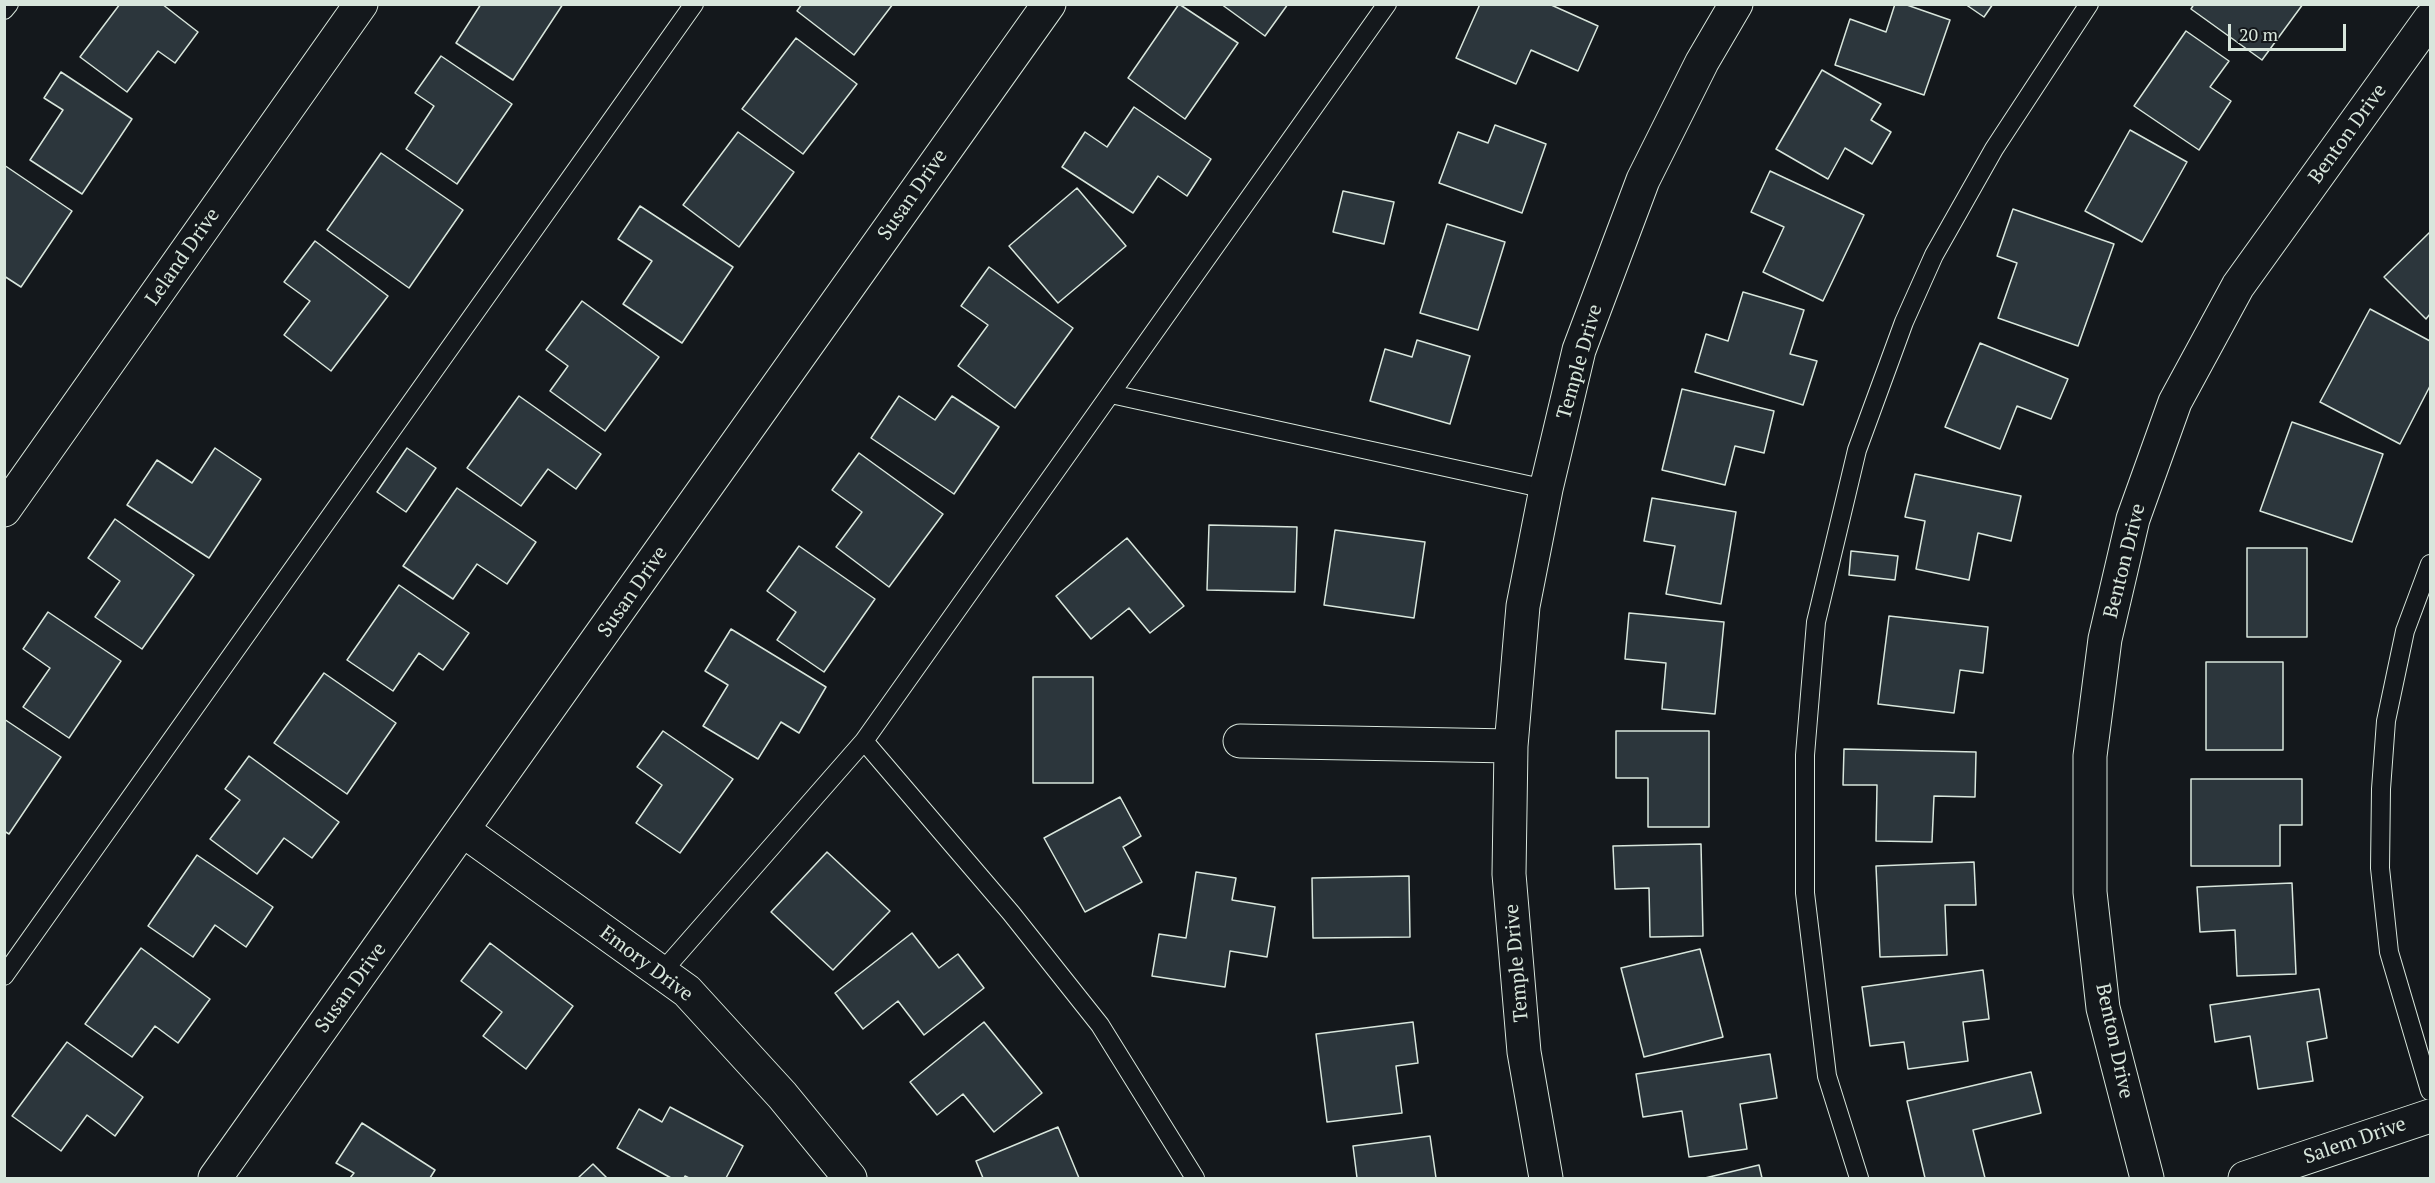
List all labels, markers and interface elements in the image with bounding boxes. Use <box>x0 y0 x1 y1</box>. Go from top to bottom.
scale bar <box>2231 12 2350 50</box>
text: 20 m <box>2239 22 2278 46</box>
street label: Benton Drive <box>2304 80 2392 188</box>
street label: Susan Drive <box>873 145 953 245</box>
street label: Leland Drive <box>141 204 225 310</box>
street label: Temple Drive <box>1552 302 1608 422</box>
street label: Benton Drive <box>2099 501 2151 621</box>
street label: Susan Drive <box>593 542 673 642</box>
street label: Temple Drive <box>1500 903 1534 1023</box>
street label: Emory Drive <box>595 921 697 1007</box>
street label: Susan Drive <box>310 938 392 1038</box>
street label: Benton Drive <box>2090 981 2138 1101</box>
street label: Salem Drive <box>2301 1112 2409 1170</box>

